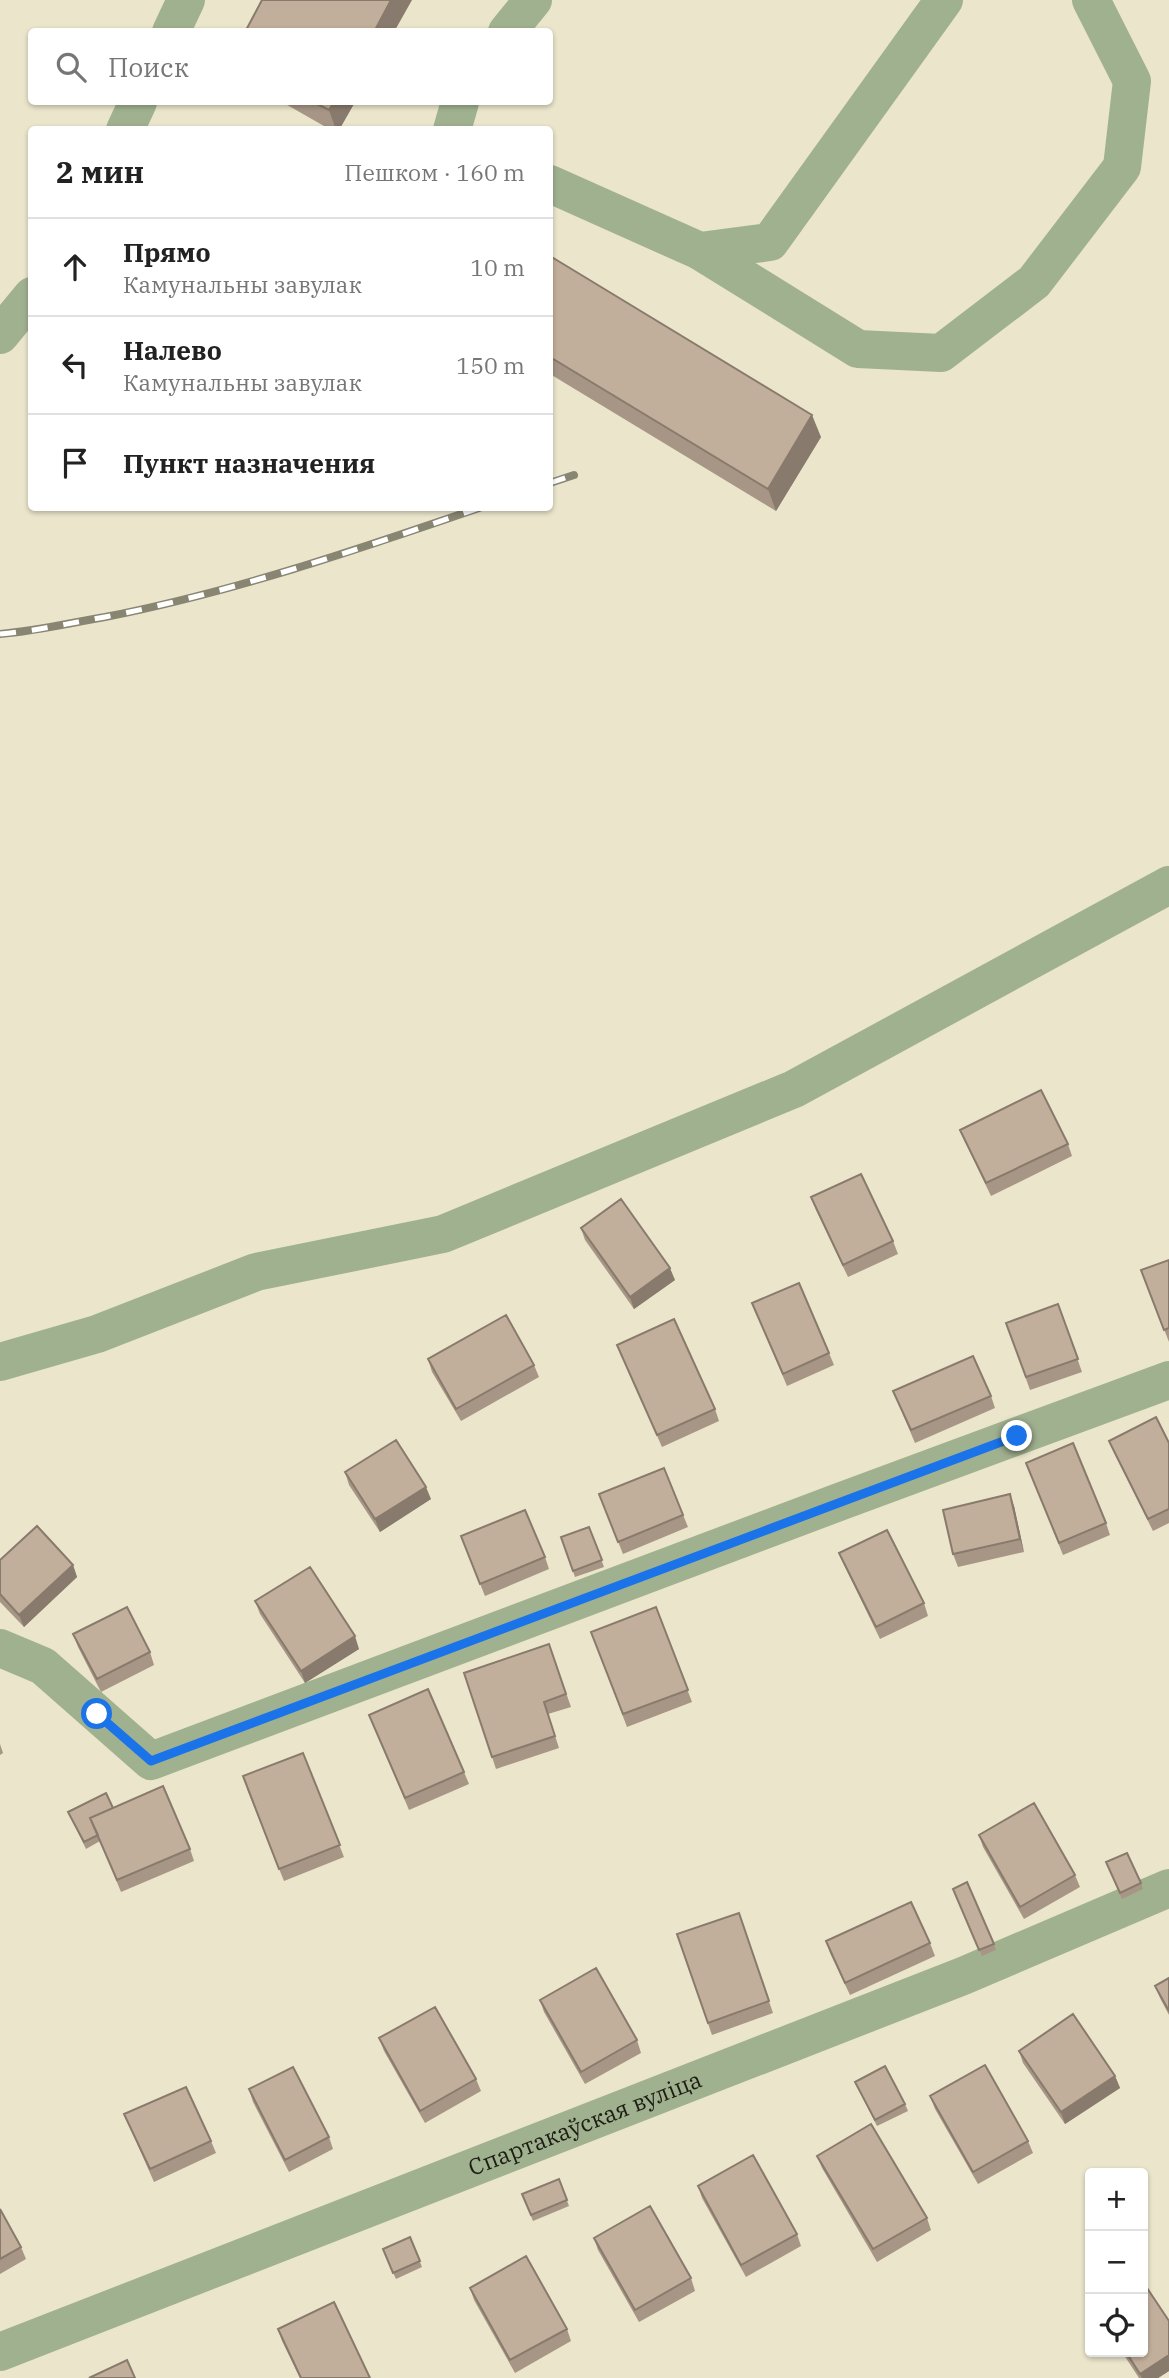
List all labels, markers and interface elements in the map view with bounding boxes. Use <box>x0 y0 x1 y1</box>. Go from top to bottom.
search box <box>28 28 553 105</box>
icon: search <box>52 48 90 86</box>
text: Поиск <box>108 50 189 84</box>
text: 2 мин <box>56 152 144 191</box>
text: Пешком · 160 m <box>344 157 525 187</box>
text: Прямо <box>123 235 211 269</box>
icon: ahead <box>56 248 94 286</box>
text: 10 m <box>470 252 525 282</box>
text: Камунальны завулак <box>123 269 362 299</box>
text: Налево <box>123 333 222 367</box>
icon: left <box>56 346 94 384</box>
text: 150 m <box>456 350 525 380</box>
text: Камунальны завулак <box>123 367 362 397</box>
icon: arrive <box>56 444 94 482</box>
text: Пункт назначения <box>123 446 375 480</box>
route end <box>1001 1420 1032 1451</box>
route start <box>81 1698 112 1729</box>
street label: Спартакаўская вуліца <box>464 2064 706 2182</box>
map controls <box>1085 2168 1148 2357</box>
button: + <box>1085 2168 1148 2231</box>
button: − <box>1085 2231 1148 2294</box>
button: locate <box>1085 2294 1148 2357</box>

